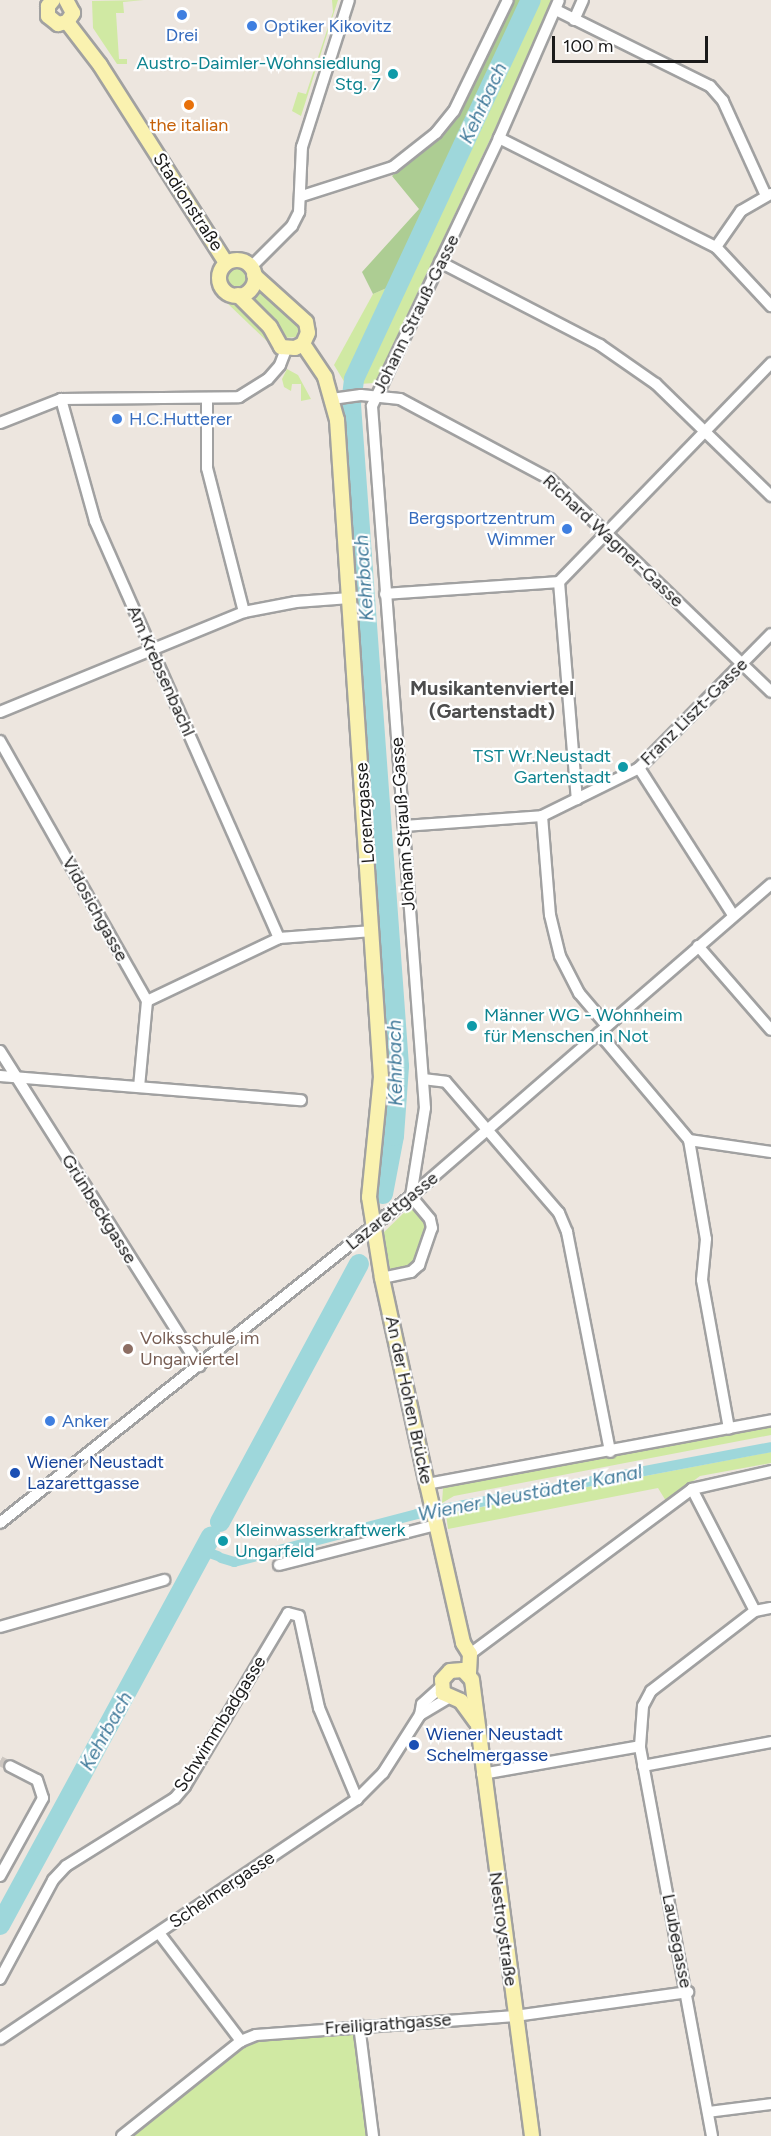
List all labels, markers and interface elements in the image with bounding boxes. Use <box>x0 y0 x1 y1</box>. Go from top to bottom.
marker: Drei <box>175 8 189 22</box>
place label: Optiker Kikovitz <box>264 15 392 37</box>
marker: Optiker Kikovitz <box>245 19 259 33</box>
place label: Drei <box>166 24 198 46</box>
scale bar <box>555 24 711 62</box>
text: 100 m <box>563 35 613 57</box>
place label: Austro-Daimler-Wohnsiedlung Stg. 7 <box>136 53 381 96</box>
water label: Kehrbach <box>454 59 512 147</box>
marker: Austro-Daimler-Wohnsiedlung Stg. 7 <box>386 67 400 81</box>
marker: the italian <box>182 98 196 112</box>
place label: the italian <box>150 114 228 136</box>
street label: Stadionstraße <box>148 149 228 255</box>
street label: Johann Strauß-Gasse <box>368 231 464 397</box>
place label: H.C.Hutterer <box>129 408 232 430</box>
marker: H.C.Hutterer <box>110 412 124 426</box>
street label: Richard Wagner-Gasse <box>538 470 688 612</box>
place label: Bergsportzentrum Wimmer <box>408 508 555 550</box>
marker: Bergsportzentrum Wimmer <box>560 522 574 536</box>
water label: Kehrbach <box>349 534 379 622</box>
street label: Am Krebsenbachl <box>122 602 200 740</box>
street label: Franz Liszt-Gasse <box>636 654 752 770</box>
district label: Musikantenviertel (Gartenstadt) <box>410 677 574 724</box>
street label: Johann Strauß-Gasse <box>386 737 420 911</box>
place label: TST Wr.Neustadt Gartenstadt <box>473 746 611 789</box>
marker: TST Wr.Neustadt Gartenstadt <box>616 760 630 774</box>
street label: Lorenzgasse <box>351 762 379 864</box>
street label: Vidosichgasse <box>57 853 133 965</box>
place label: Männer WG - Wohnheim für Menschen in Not <box>484 1005 683 1048</box>
marker: Männer WG - Wohnheim für Menschen in Not <box>465 1019 479 1033</box>
water label: Kehrbach <box>382 1020 408 1106</box>
street label: Grünbeckgasse <box>57 1150 141 1268</box>
street label: Lazarettgasse <box>342 1167 442 1255</box>
street label: An der Hohen Brücke <box>381 1314 437 1486</box>
place label: Volksschule im Ungarviertel <box>140 1328 259 1370</box>
marker: Volksschule im Ungarviertel <box>121 1342 135 1356</box>
place label: Anker <box>62 1410 109 1432</box>
marker: Anker <box>43 1414 57 1428</box>
place label: Wiener Neustadt Lazarettgasse <box>27 1452 164 1494</box>
water label: Wiener Neustädter Kanal <box>416 1459 644 1527</box>
marker: Wiener Neustadt Lazarettgasse <box>8 1466 22 1480</box>
place label: Kleinwasserkraftwerk Ungarfeld <box>235 1520 406 1562</box>
marker: Kleinwasserkraftwerk Ungarfeld <box>216 1534 230 1548</box>
street label: Schwimmbadgasse <box>169 1652 271 1796</box>
water label: Kehrbach <box>75 1687 137 1775</box>
place label: Wiener Neustadt Schelmergasse <box>426 1724 563 1766</box>
marker: Wiener Neustadt Schelmergasse <box>407 1738 421 1752</box>
street label: Schelmergasse <box>165 1847 279 1933</box>
street label: Nestroystraße <box>484 1870 522 1988</box>
street label: Laubegasse <box>657 1892 697 1990</box>
street label: Freiligrathgasse <box>324 2009 452 2039</box>

